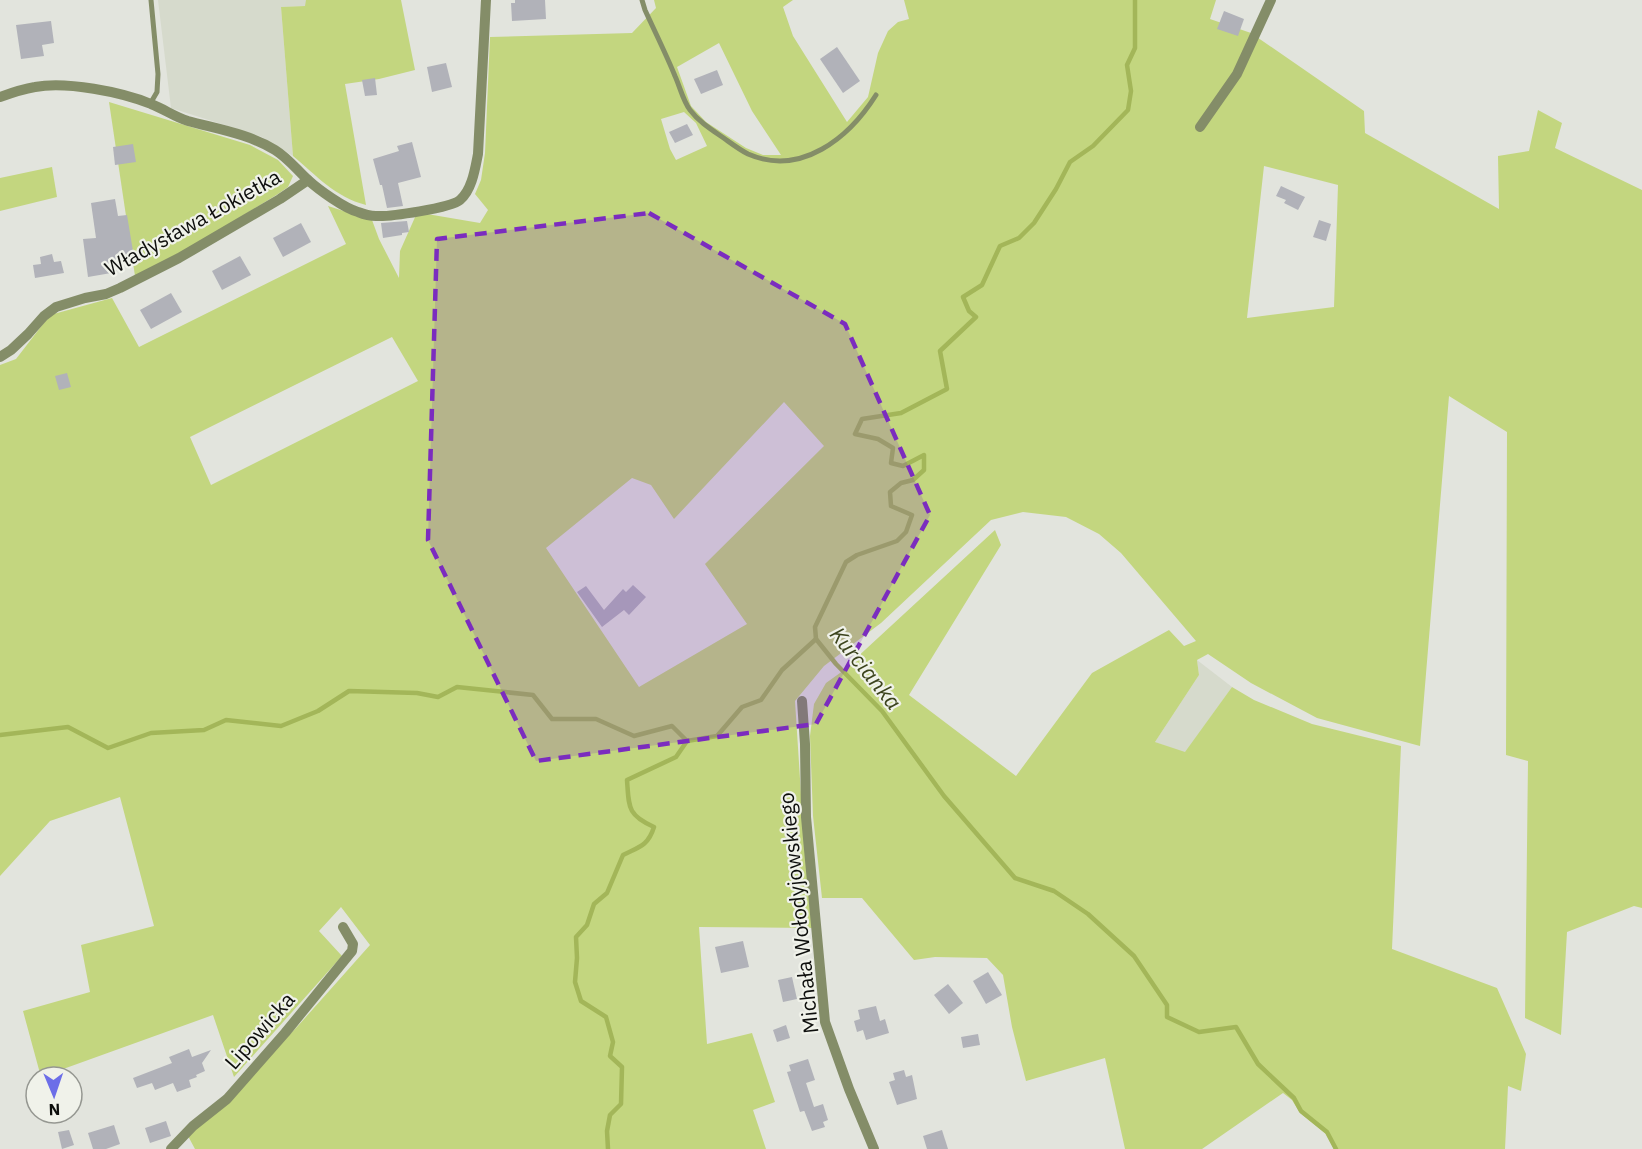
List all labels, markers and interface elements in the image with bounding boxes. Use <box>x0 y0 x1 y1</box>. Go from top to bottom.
street label: Władysława Łokietka <box>99 162 286 282</box>
water label: Kurcianka <box>824 620 909 715</box>
street label: Michała Wołodyjowskiego <box>771 791 825 1035</box>
street label: Lipowicka <box>218 986 301 1075</box>
north arrow <box>24 1065 84 1125</box>
text: N <box>48 1100 61 1120</box>

